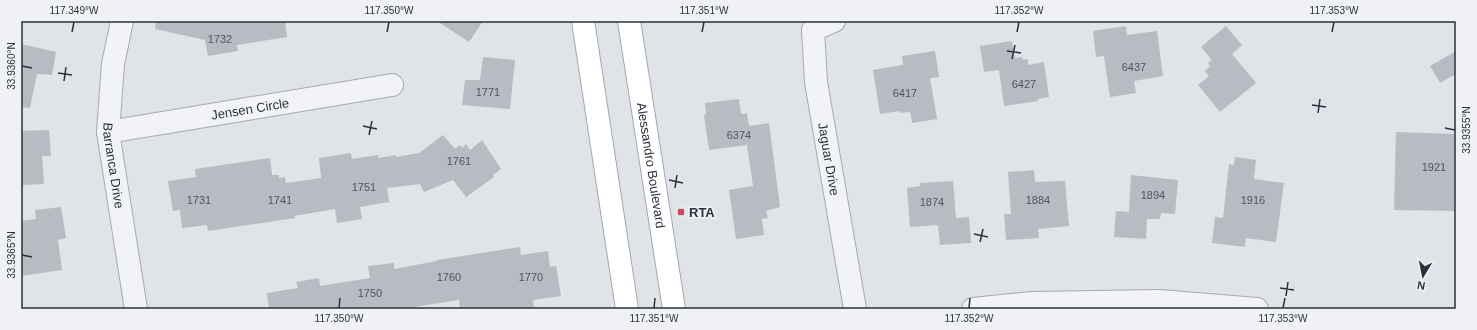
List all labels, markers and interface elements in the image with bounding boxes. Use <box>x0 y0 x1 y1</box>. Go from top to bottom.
text: 117.349°W <box>50 5 99 16</box>
text: 117.350°W <box>365 5 414 16</box>
text: 117.351°W <box>680 5 729 16</box>
text: 117.352°W <box>995 5 1044 16</box>
text: 117.353°W <box>1310 5 1359 16</box>
house number: 1732 <box>208 33 232 45</box>
text: 33.9360°N <box>6 42 17 90</box>
house number: 6437 <box>1122 61 1146 73</box>
house number: 6427 <box>1012 78 1036 90</box>
house number: 1771 <box>476 86 500 98</box>
house number: 6417 <box>893 87 917 99</box>
street label: Jensen Circle <box>210 95 290 123</box>
street label: Alessandro Boulevard <box>634 101 668 229</box>
text: 33.9355°N <box>1461 106 1472 154</box>
street label: Jaguar Drive <box>815 121 842 197</box>
street label: Barranca Drive <box>100 122 127 210</box>
house number: 6374 <box>727 129 751 141</box>
house number: 1761 <box>447 155 471 167</box>
house number: 1921 <box>1422 161 1446 173</box>
house number: 1751 <box>352 181 376 193</box>
house number: 1894 <box>1141 189 1165 201</box>
house number: 1731 <box>187 194 211 206</box>
house number: 1741 <box>268 194 292 206</box>
house number: 1884 <box>1026 194 1050 206</box>
house number: 1916 <box>1241 194 1265 206</box>
house number: 1874 <box>920 196 944 208</box>
place label: RTA <box>689 205 715 220</box>
marker: RTA <box>676 207 686 217</box>
text: 33.9365°N <box>6 231 17 279</box>
north arrow <box>1403 256 1443 296</box>
house number: 1760 <box>437 271 461 283</box>
house number: 1770 <box>519 271 543 283</box>
text: N <box>1416 279 1426 292</box>
house number: 1750 <box>358 287 382 299</box>
text: 117.350°W <box>315 313 364 324</box>
text: 117.351°W <box>630 313 679 324</box>
text: 117.352°W <box>945 313 994 324</box>
text: 117.353°W <box>1259 313 1308 324</box>

